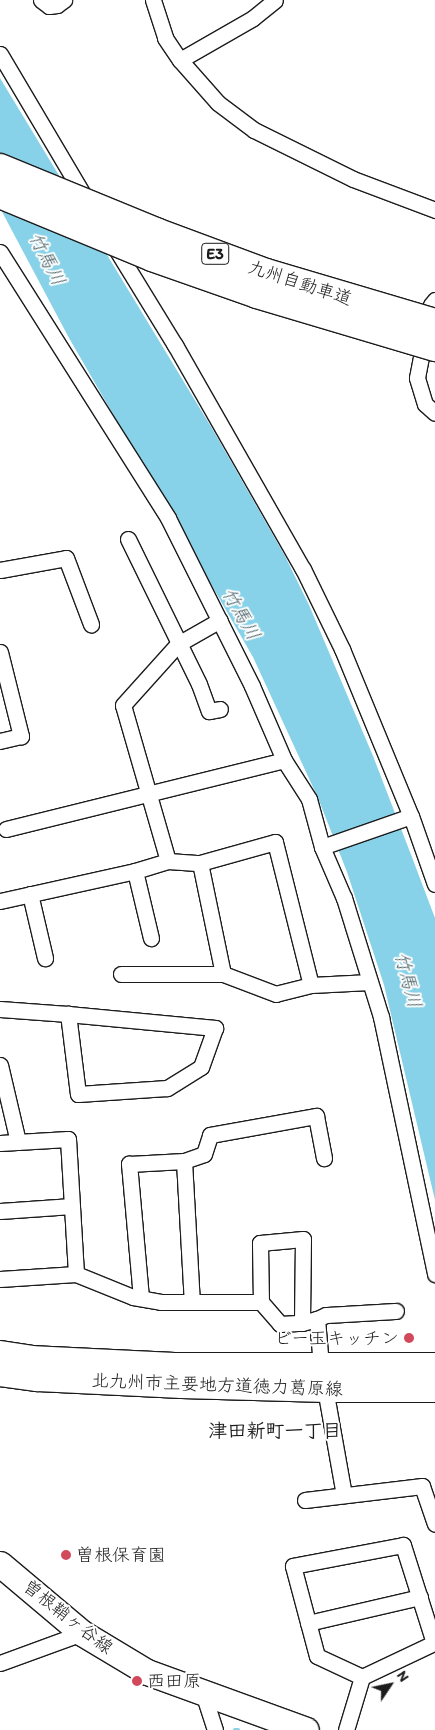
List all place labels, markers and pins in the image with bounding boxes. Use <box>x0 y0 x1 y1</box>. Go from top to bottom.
place label: ビー玉キッチン <box>274 1327 399 1349</box>
marker: ビー玉キッチン <box>403 1332 415 1344</box>
place label: 曽根保育園 <box>76 1544 166 1566</box>
marker: 曽根保育園 <box>60 1549 72 1561</box>
place label: 西田原 <box>147 1670 201 1692</box>
marker: 西田原 <box>131 1675 143 1687</box>

